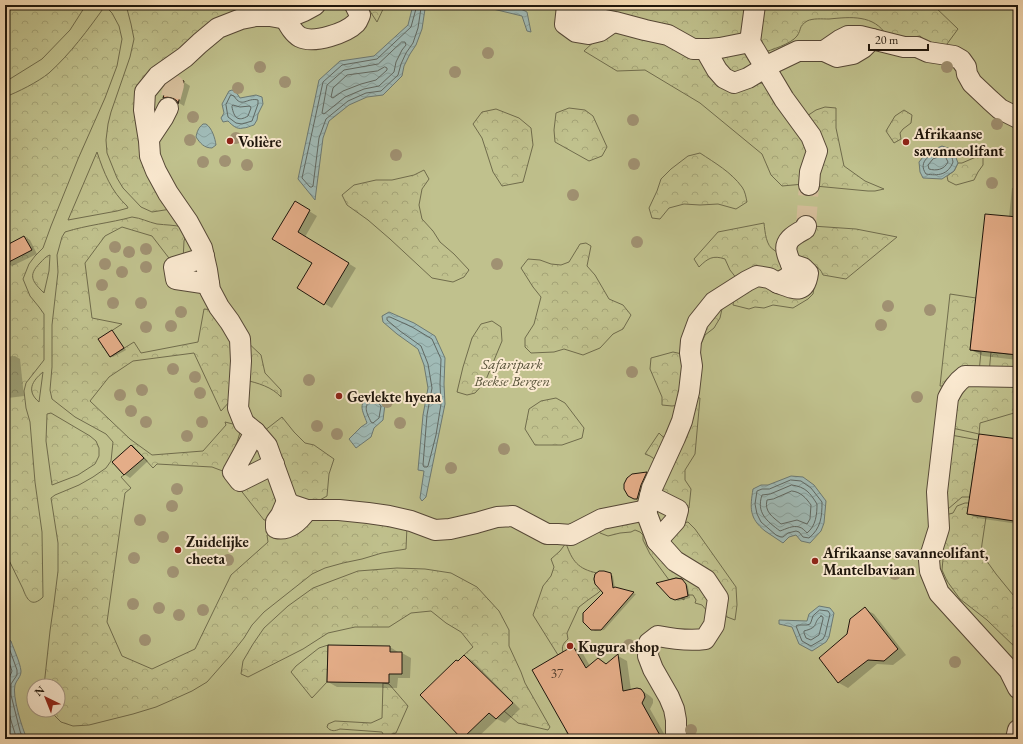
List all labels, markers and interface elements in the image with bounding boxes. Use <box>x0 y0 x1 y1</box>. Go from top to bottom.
scale bar <box>869 26 928 52</box>
text: 20 m <box>875 32 899 48</box>
place label: Afrikaanse savanneolifant <box>913 124 1004 160</box>
place label: Volière <box>238 132 281 151</box>
marker: Volière <box>225 136 235 146</box>
marker: Afrikaanse savanneolifant <box>901 137 911 147</box>
park label: Safaripark Beekse Bergen <box>473 354 550 390</box>
place label: Gevlekte hyena <box>347 387 441 406</box>
marker: Gevlekte hyena <box>334 391 344 401</box>
place label: Zuidelijke cheeta <box>186 532 249 568</box>
place label: Afrikaanse savanneolifant, Mantelbaviaan <box>822 543 989 579</box>
marker: Zuidelijke cheeta <box>173 545 183 555</box>
marker: Afrikaanse savanneolifant, Mantelbaviaan <box>810 556 820 566</box>
place label: Kugura shop <box>578 637 659 656</box>
marker: Kugura shop <box>565 641 575 651</box>
house number: 37 <box>551 665 564 682</box>
north arrow <box>26 678 66 718</box>
text: N <box>31 682 47 699</box>

